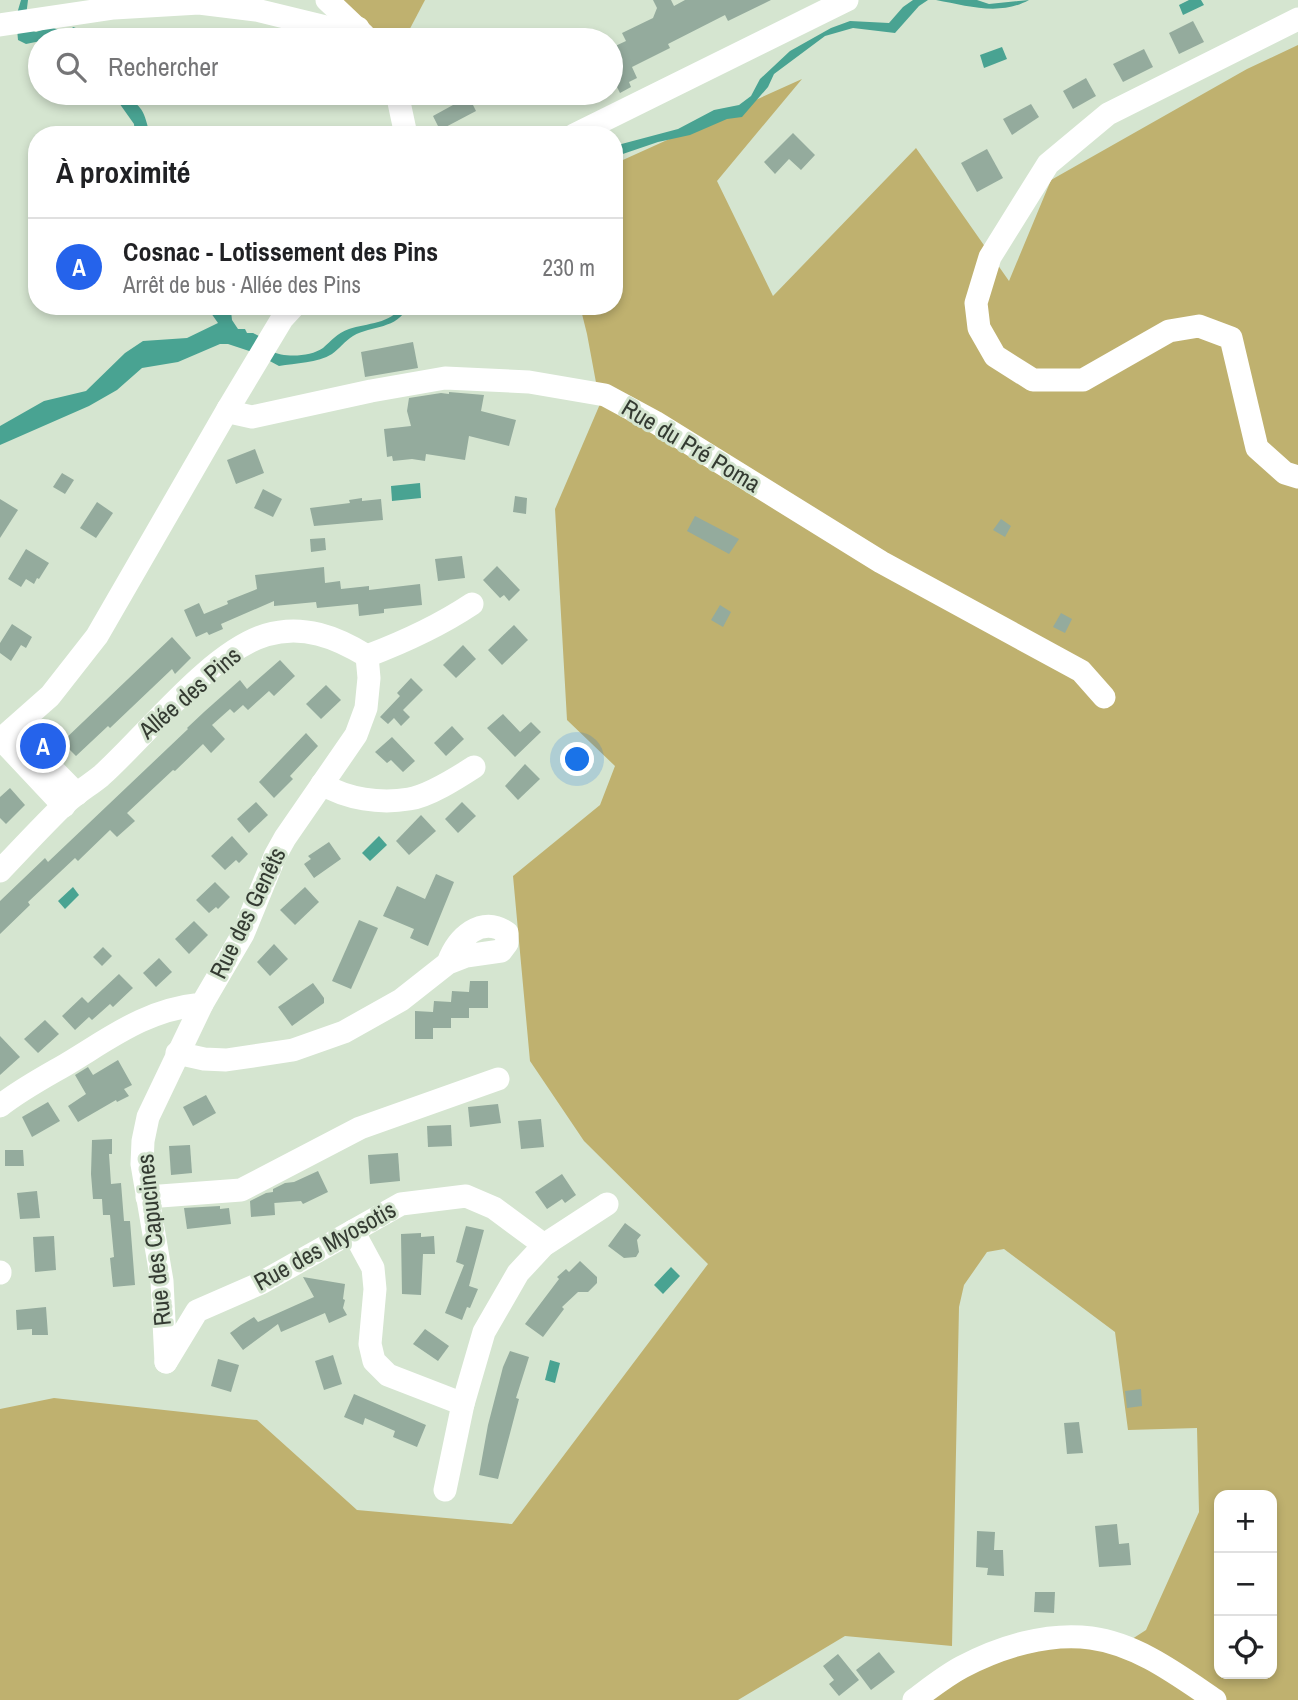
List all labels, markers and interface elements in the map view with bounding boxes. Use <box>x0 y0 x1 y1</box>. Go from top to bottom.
search box <box>28 28 623 105</box>
icon: search <box>52 48 90 86</box>
text: Rechercher <box>108 49 218 84</box>
text: À proximité <box>56 152 190 192</box>
text: Cosnac - Lotissement des Pins <box>123 234 438 269</box>
text: A <box>72 252 86 283</box>
text: 230 m <box>543 252 595 283</box>
text: Arrêt de bus · Allée des Pins <box>123 269 361 300</box>
street label: Rue du Pré Poma <box>616 391 767 499</box>
street label: Allée des Pins <box>131 639 247 746</box>
pin: A <box>20 720 66 772</box>
your location <box>560 742 594 776</box>
street label: Rue des Genêts <box>202 842 293 983</box>
street label: Rue des Capucines <box>128 1152 178 1328</box>
street label: Rue des Myosotis <box>248 1193 401 1297</box>
map controls <box>1214 1490 1277 1679</box>
button: + <box>1214 1490 1277 1553</box>
button: − <box>1214 1553 1277 1616</box>
button: locate <box>1214 1616 1277 1679</box>

